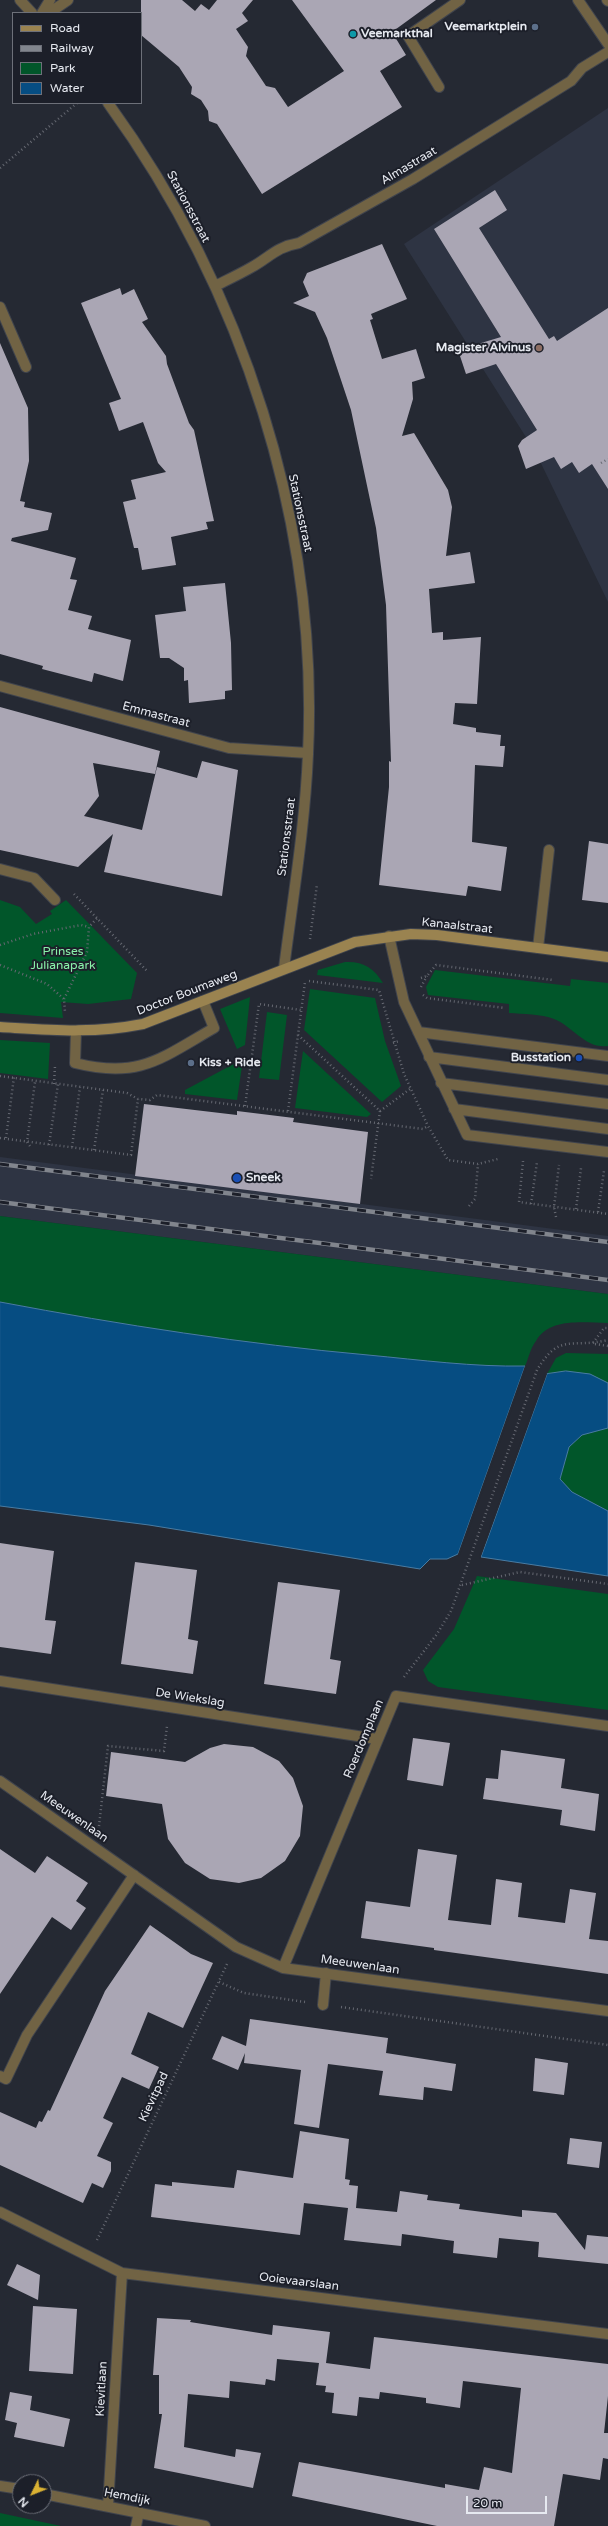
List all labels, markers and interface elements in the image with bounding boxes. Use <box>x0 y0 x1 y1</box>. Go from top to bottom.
legend <box>12 12 142 104</box>
place label: Veemarktplein <box>445 20 527 34</box>
text: Road <box>50 21 80 35</box>
marker: Veemarktplein <box>530 22 540 32</box>
place label: Veemarkthal <box>361 27 433 41</box>
marker: Veemarkthal <box>348 29 358 39</box>
text: Railway <box>50 41 94 55</box>
text: Park <box>50 61 76 75</box>
text: Water <box>50 81 84 95</box>
street label: Almastraat <box>379 144 439 188</box>
street label: Stationsstraat <box>163 169 213 245</box>
place label: Magister Alvinus <box>436 341 531 355</box>
marker: Magister Alvinus <box>534 343 544 353</box>
street label: Stationsstraat <box>285 473 315 553</box>
street label: Emmastraat <box>121 699 191 731</box>
street label: Stationsstraat <box>275 797 299 877</box>
street label: Kanaalstraat <box>421 915 493 937</box>
park label: Prinses Julianapark <box>30 945 96 973</box>
street label: Doctor Boumaweg <box>135 967 239 1019</box>
place label: Busstation <box>511 1051 571 1065</box>
marker: Busstation <box>574 1053 584 1063</box>
place label: Kiss + Ride <box>199 1056 260 1070</box>
marker: Kiss + Ride <box>186 1058 196 1068</box>
place label: Sneek <box>246 1171 281 1185</box>
marker: Sneek <box>231 1172 243 1184</box>
street label: De Wiekslag <box>154 1685 226 1711</box>
street label: Roerdomplaan <box>341 1697 387 1781</box>
street label: Meeuwenlaan <box>37 1788 111 1846</box>
street label: Meeuwenlaan <box>320 1952 400 1978</box>
street label: Kievitpad <box>136 2070 172 2124</box>
street label: Ooievaarslaan <box>258 2270 340 2294</box>
street label: Kievitlaan <box>93 2361 111 2417</box>
north arrow <box>12 2474 52 2514</box>
street label: Hemdijk <box>103 2485 151 2509</box>
scale bar <box>468 2488 549 2514</box>
text: N <box>16 2494 31 2510</box>
text: 20 m <box>473 2496 502 2510</box>

